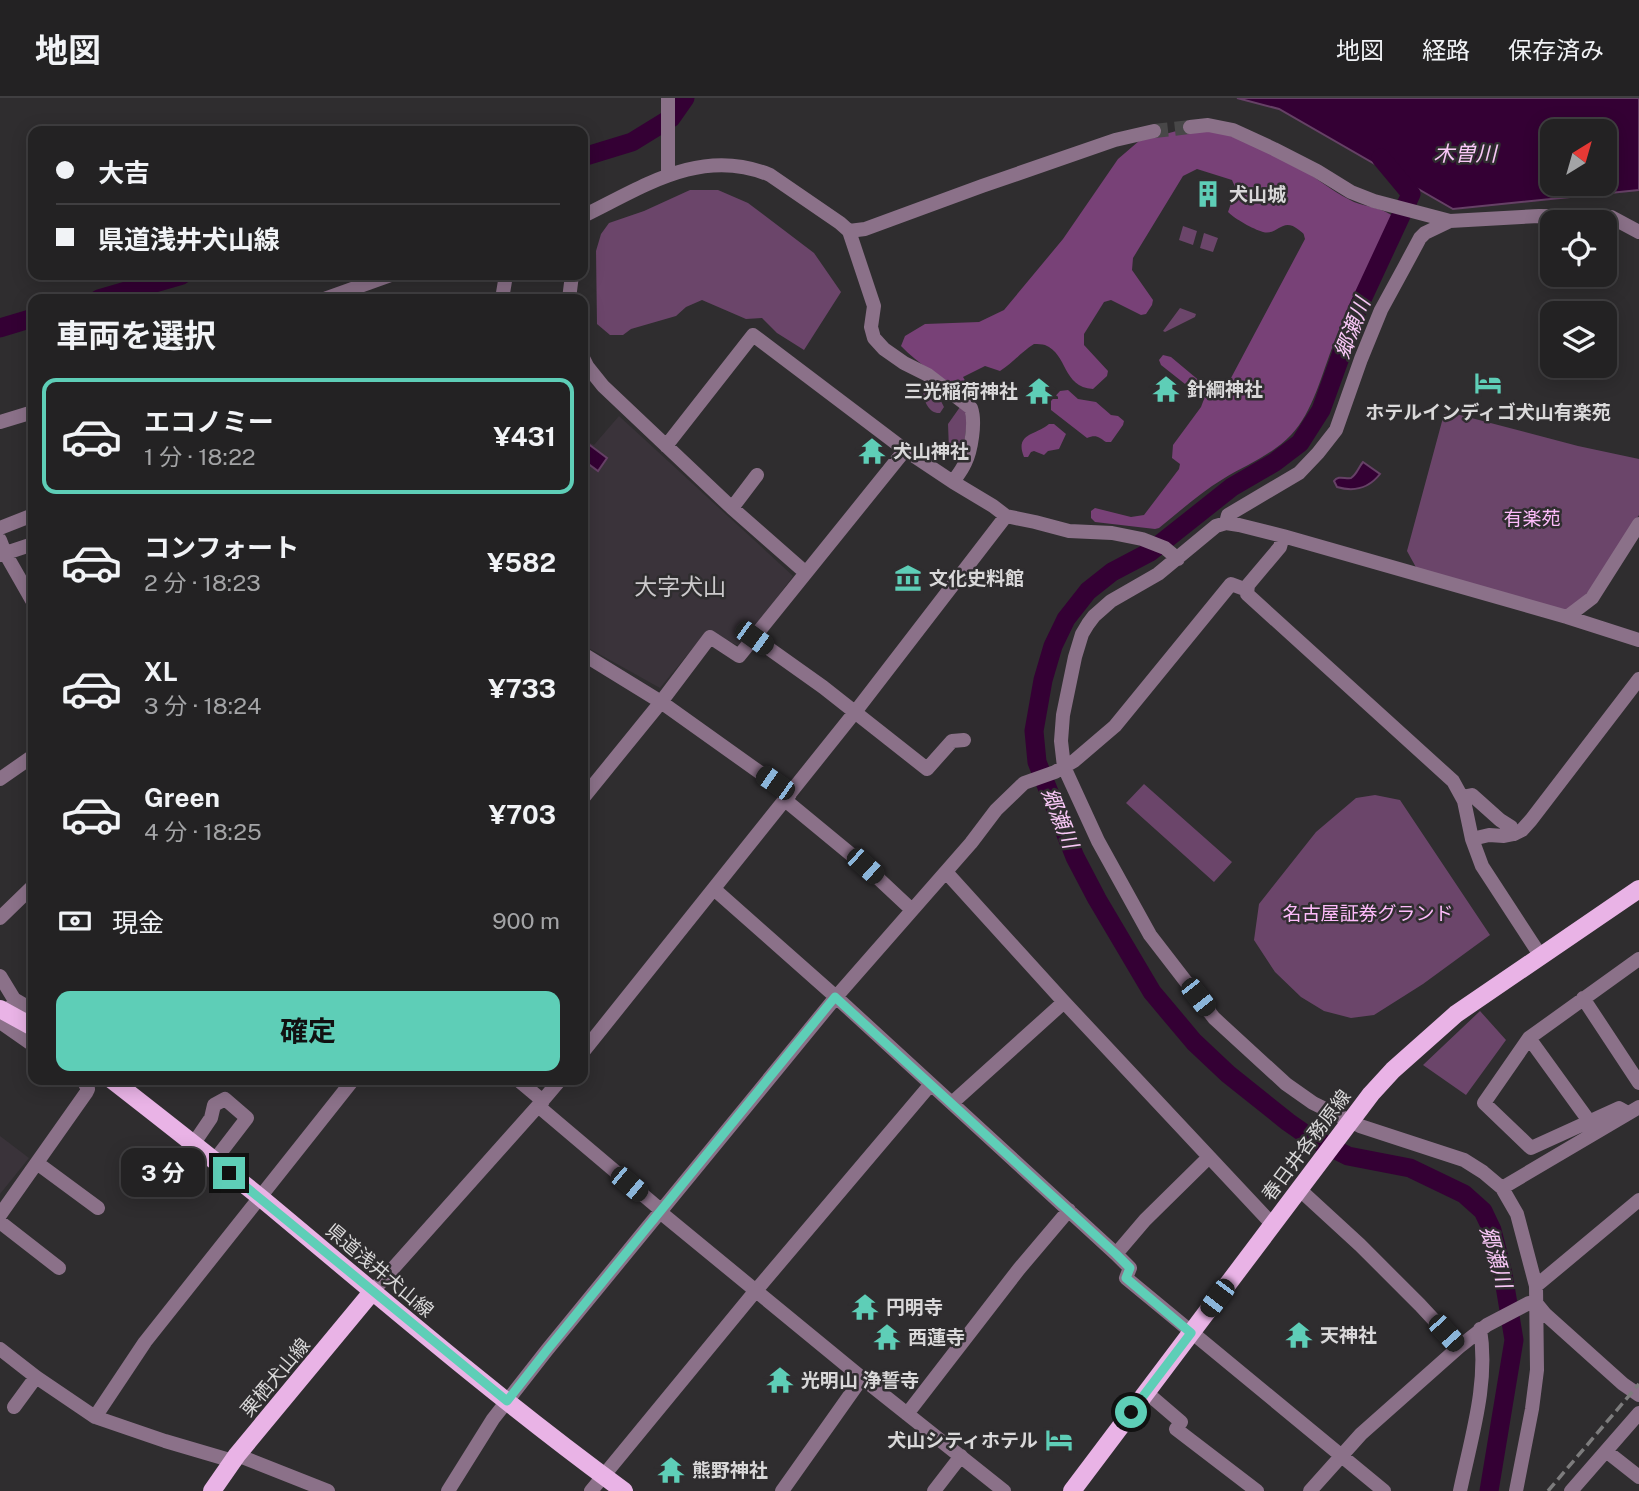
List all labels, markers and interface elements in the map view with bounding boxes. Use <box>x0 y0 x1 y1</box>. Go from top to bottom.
text: 地図 <box>35 31 101 69</box>
text: 地図 <box>1336 36 1384 64</box>
text: 経路 <box>1422 36 1470 64</box>
text: 保存済み <box>1508 36 1604 64</box>
north arrow <box>1540 119 1617 196</box>
map controls <box>1540 119 1617 378</box>
water label: 木曽川 <box>1434 141 1498 166</box>
text: 大吉 <box>98 157 150 188</box>
building icon: 犬山城 <box>1193 179 1223 209</box>
place label: 犬山城 <box>1229 183 1286 205</box>
button: locate <box>1540 210 1617 287</box>
text: 県道浅井犬山線 <box>98 224 280 255</box>
water label: 郷瀬川 <box>1329 292 1376 362</box>
button: layers <box>1540 301 1617 378</box>
text: 車両を選択 <box>56 317 216 354</box>
hotel icon: ホテルインディゴ犬山有楽苑 <box>1473 368 1503 398</box>
temple icon: 針綱神社 <box>1151 374 1181 404</box>
temple icon: 三光稲荷神社 <box>1024 376 1054 406</box>
place label: 針綱神社 <box>1187 378 1263 400</box>
place label: 三光稲荷神社 <box>904 380 1018 402</box>
place label: ホテルインディゴ犬山有楽苑 <box>1365 401 1611 423</box>
icon: car <box>60 405 123 468</box>
text: エコノミー <box>144 406 274 437</box>
text: ¥431 <box>493 421 556 452</box>
temple icon: 犬山神社 <box>857 436 887 466</box>
place label: 犬山神社 <box>893 440 969 462</box>
text: 1 分 · 18:22 <box>144 443 256 470</box>
park label: 有楽苑 <box>1503 507 1561 529</box>
icon: car <box>60 531 123 594</box>
text: コンフォート <box>144 532 299 563</box>
text: ¥582 <box>487 547 556 578</box>
museum icon: 文化史料館 <box>893 563 923 593</box>
place label: 文化史料館 <box>929 567 1024 589</box>
text: 2 分 · 18:23 <box>144 569 261 596</box>
district label: 大字犬山 <box>634 573 726 600</box>
car <box>731 617 778 659</box>
text: XL <box>144 656 178 687</box>
icon: car <box>60 657 123 720</box>
text: ¥733 <box>488 673 556 704</box>
text: 3 分 · 18:24 <box>144 692 261 719</box>
car <box>752 762 799 804</box>
text: Green <box>144 782 220 813</box>
icon: car <box>60 783 123 846</box>
water label: 郷瀬川 <box>1037 784 1084 854</box>
text: ¥703 <box>489 799 556 830</box>
text: 4 分 · 18:25 <box>144 818 262 845</box>
car <box>843 844 888 888</box>
icon: cash <box>56 902 94 940</box>
park label: 名古屋証券グランド <box>1282 902 1454 924</box>
text: 現金 <box>112 907 164 938</box>
text: 900 m <box>492 907 560 934</box>
car <box>1177 974 1220 1020</box>
button: 確定 <box>56 991 560 1071</box>
street label: 春日井各務原線 <box>1257 1085 1355 1205</box>
callout: 3 分 <box>120 1148 204 1198</box>
route end <box>213 1157 245 1189</box>
text: 3 分 <box>141 1159 185 1186</box>
car <box>607 1162 652 1206</box>
street label: 県道浅井犬山線 <box>322 1219 438 1321</box>
water label: 郷瀬川 <box>1475 1223 1517 1293</box>
car <box>1196 1275 1239 1321</box>
temple icon: 円明寺 <box>850 1292 880 1322</box>
place label: 円明寺 <box>886 1296 943 1318</box>
car <box>1425 1310 1468 1356</box>
temple icon: 天神社 <box>1284 1320 1314 1350</box>
temple icon: 西蓮寺 <box>872 1322 902 1352</box>
place label: 天神社 <box>1320 1324 1377 1346</box>
place label: 西蓮寺 <box>908 1326 965 1348</box>
street label: 栗栖犬山線 <box>236 1334 314 1420</box>
temple icon: 光明山 浄誓寺 <box>765 1365 795 1395</box>
place label: 光明山 浄誓寺 <box>801 1369 919 1391</box>
route start <box>1115 1396 1147 1428</box>
hotel icon: 犬山シティホテル <box>1044 1425 1074 1455</box>
place label: 犬山シティホテル <box>887 1429 1038 1451</box>
temple icon: 熊野神社 <box>656 1455 686 1485</box>
place label: 熊野神社 <box>692 1459 768 1481</box>

